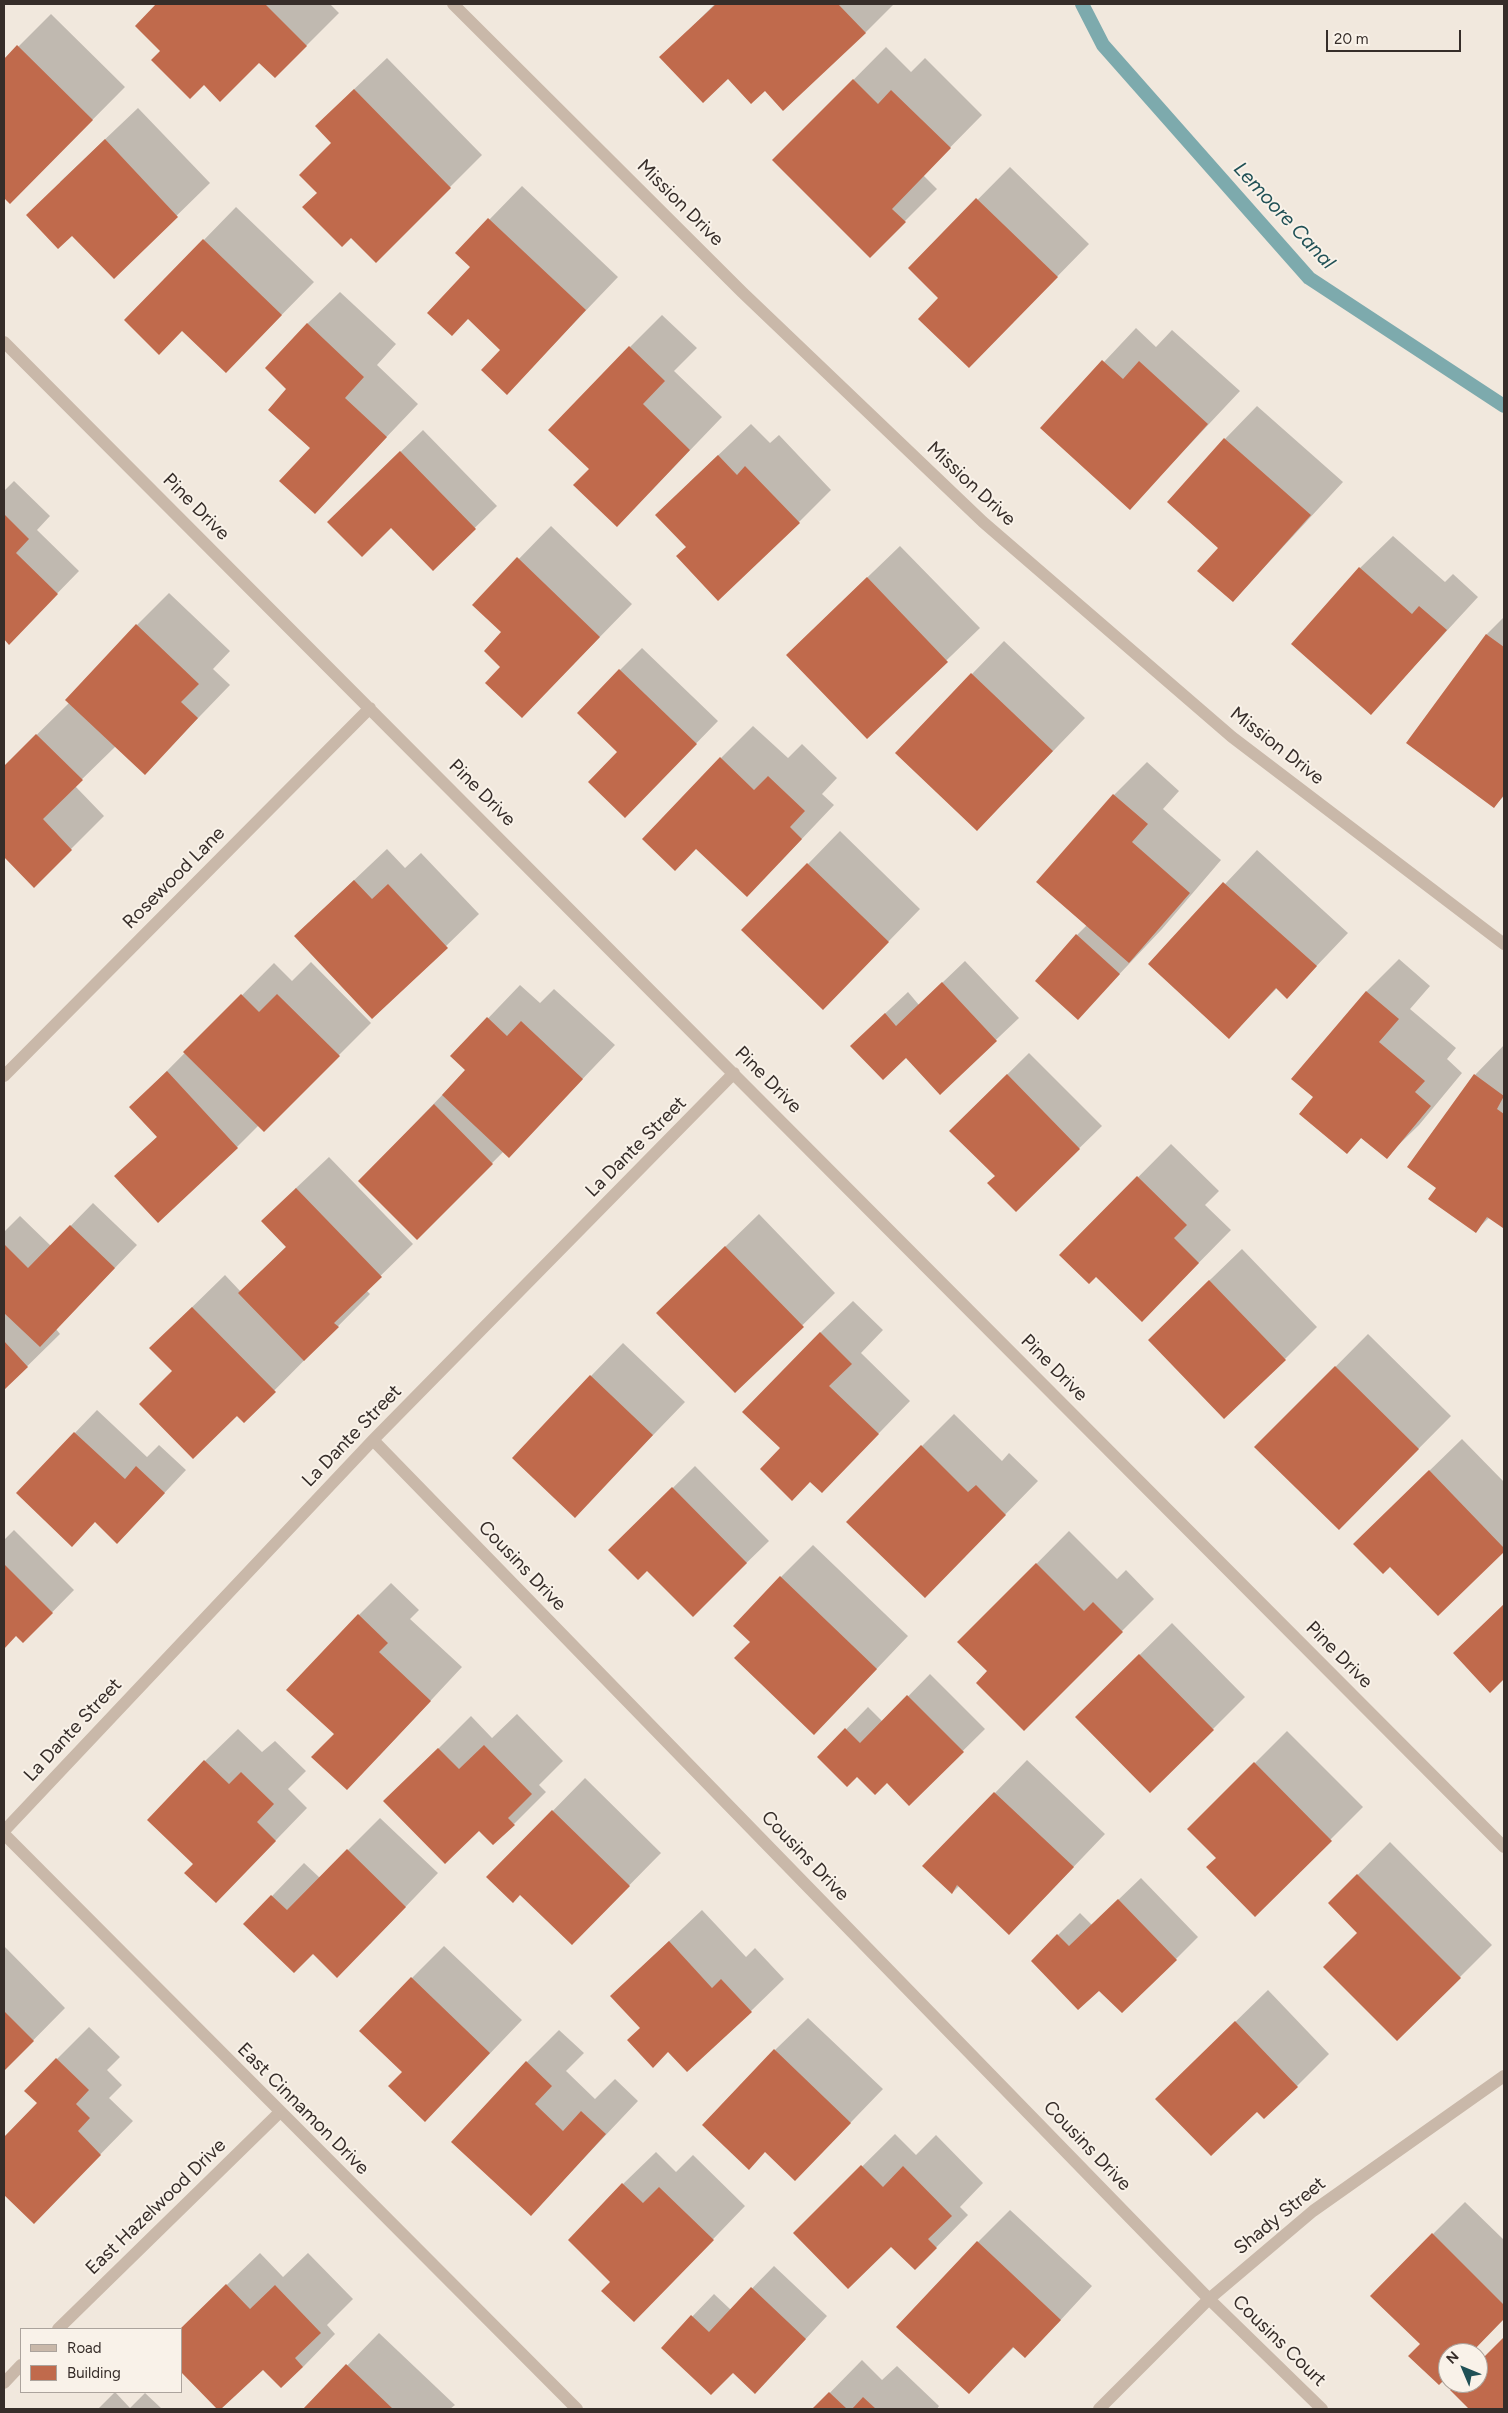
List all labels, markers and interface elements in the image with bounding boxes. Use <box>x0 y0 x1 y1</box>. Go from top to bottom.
scale bar <box>1328 20 1463 52</box>
text: 20 m <box>1334 30 1368 48</box>
street label: Mission Drive <box>632 155 728 251</box>
water label: Lemoore Canal <box>1228 157 1340 275</box>
street label: Mission Drive <box>922 437 1020 531</box>
street label: Pine Drive <box>158 469 234 545</box>
street label: Mission Drive <box>1226 702 1328 790</box>
street label: Pine Drive <box>444 755 520 831</box>
street label: Rosewood Lane <box>118 822 230 934</box>
street label: Pine Drive <box>730 1042 806 1118</box>
street label: La Dante Street <box>581 1092 691 1202</box>
street label: Pine Drive <box>1016 1330 1092 1406</box>
street label: La Dante Street <box>298 1380 406 1492</box>
street label: Cousins Drive <box>473 1516 571 1616</box>
street label: Pine Drive <box>1301 1617 1377 1693</box>
street label: La Dante Street <box>19 1674 127 1786</box>
street label: Cousins Drive <box>756 1806 854 1906</box>
street label: East Cinnamon Drive <box>232 2038 374 2180</box>
street label: Cousins Drive <box>1038 2096 1136 2196</box>
street label: East Hazelwood Drive <box>81 2134 231 2280</box>
street label: Shady Street <box>1230 2172 1330 2260</box>
street label: Cousins Court <box>1227 2291 1331 2391</box>
legend <box>20 2328 182 2393</box>
text: Road <box>67 2339 102 2357</box>
north arrow <box>1438 2343 1488 2393</box>
text: N <box>1443 2348 1463 2368</box>
text: Building <box>67 2364 121 2382</box>

